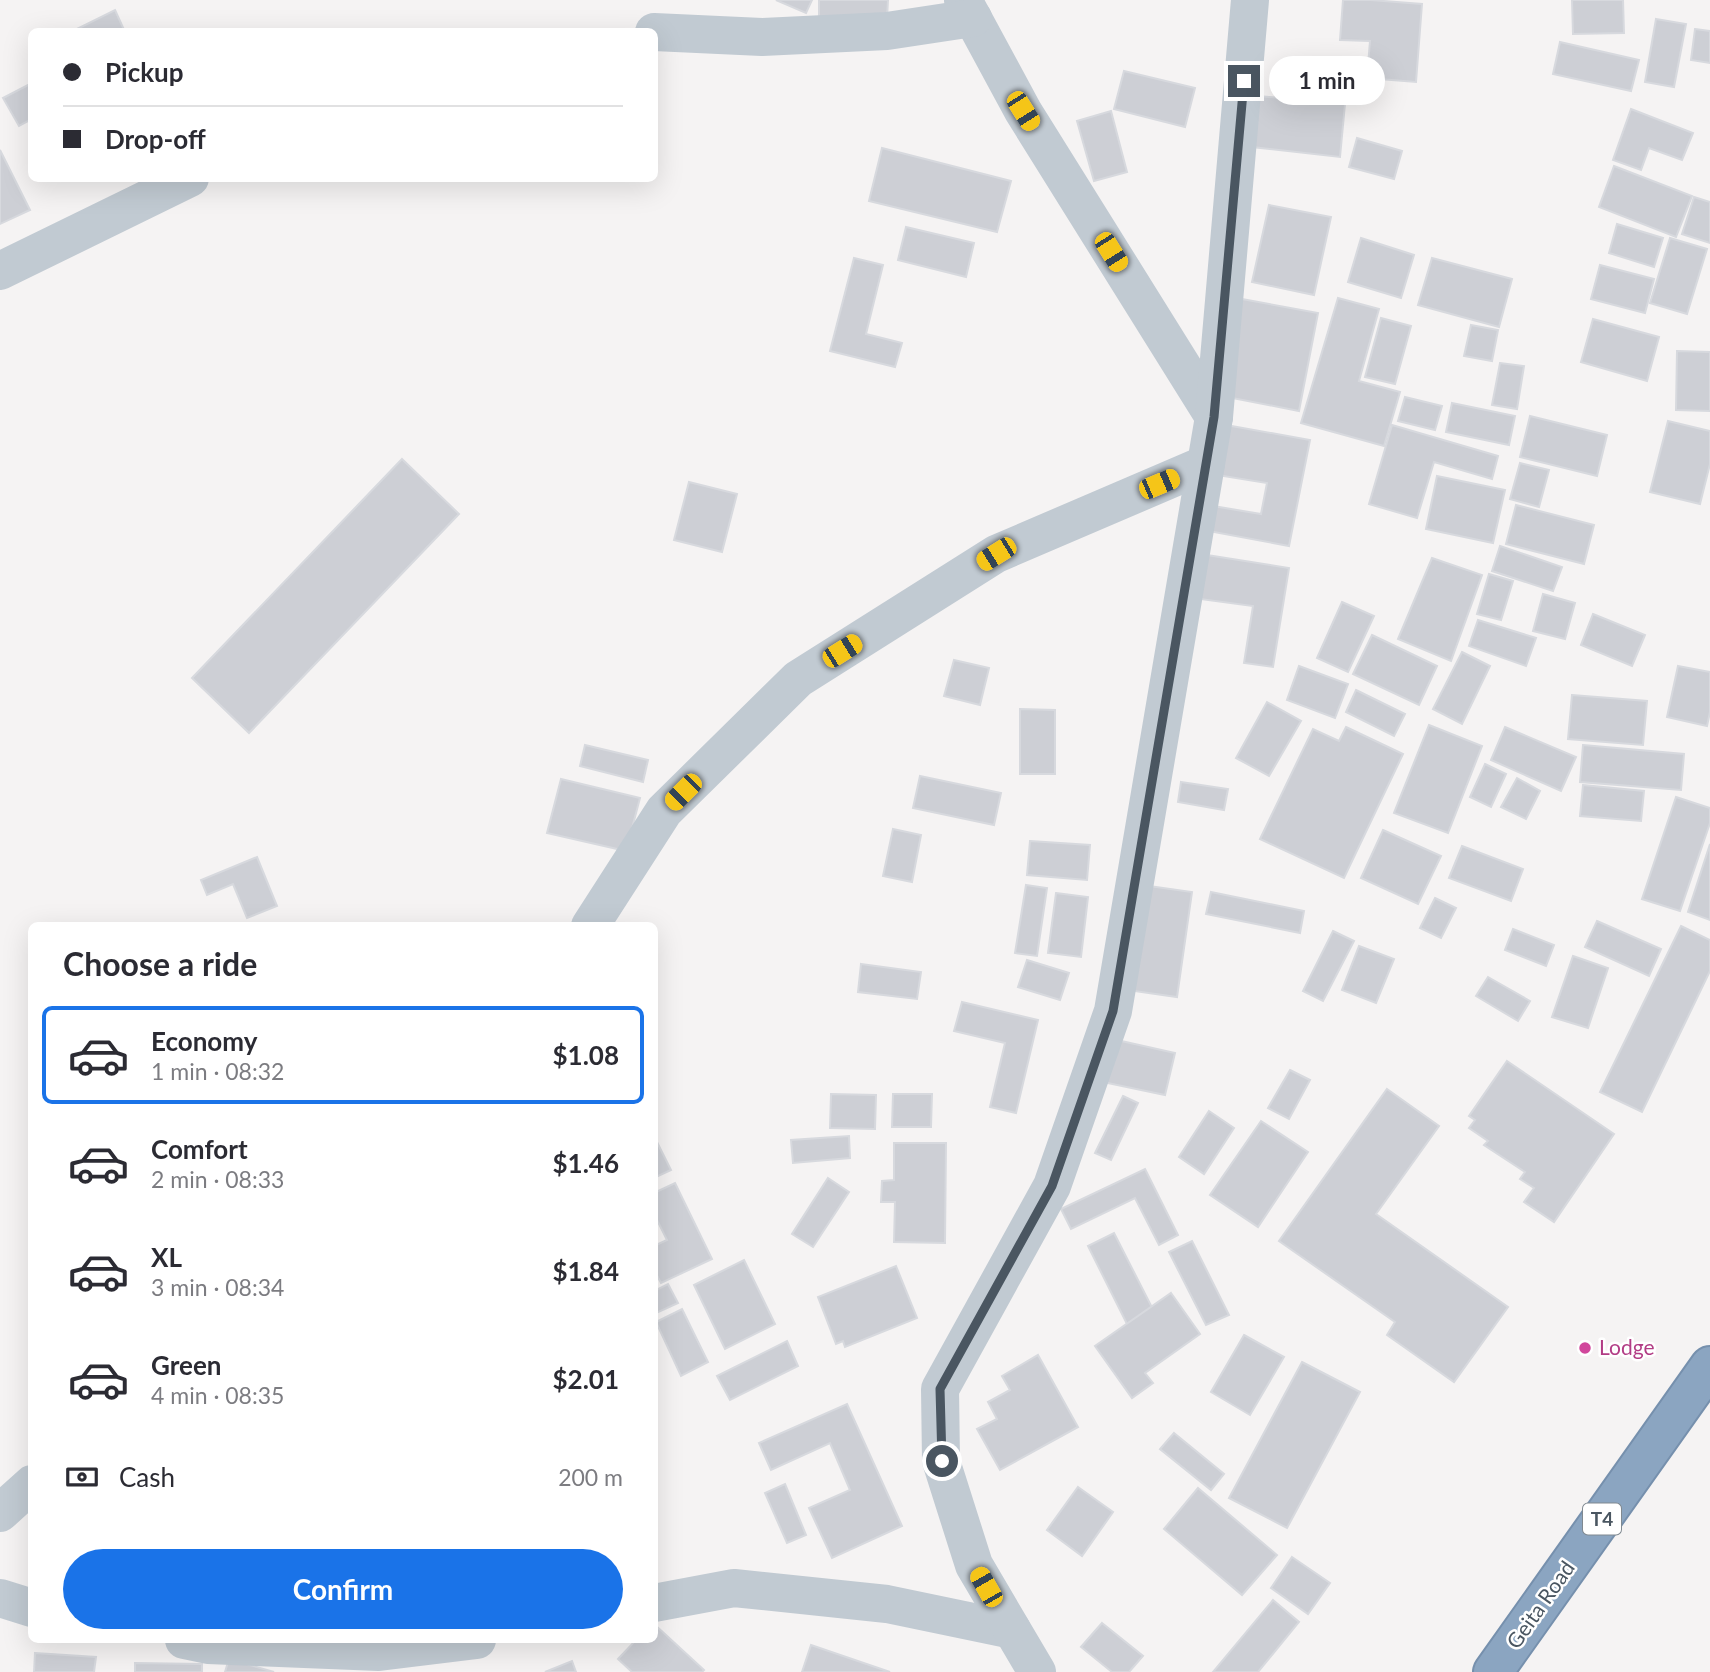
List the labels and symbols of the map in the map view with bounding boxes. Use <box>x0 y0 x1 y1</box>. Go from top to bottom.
callout: 1 min <box>1268 56 1384 106</box>
route end <box>1228 65 1260 97</box>
car <box>1003 88 1044 134</box>
car <box>1091 229 1132 275</box>
car <box>1136 466 1183 502</box>
car <box>973 534 1020 574</box>
car <box>819 631 866 671</box>
car <box>661 770 706 814</box>
place label: Lodge <box>1599 1334 1655 1359</box>
marker: Lodge <box>1577 1340 1593 1356</box>
route start <box>926 1445 958 1477</box>
road number: T4 <box>1583 1504 1621 1534</box>
street label: Geita Road <box>1500 1555 1579 1653</box>
car <box>967 1564 1006 1610</box>

